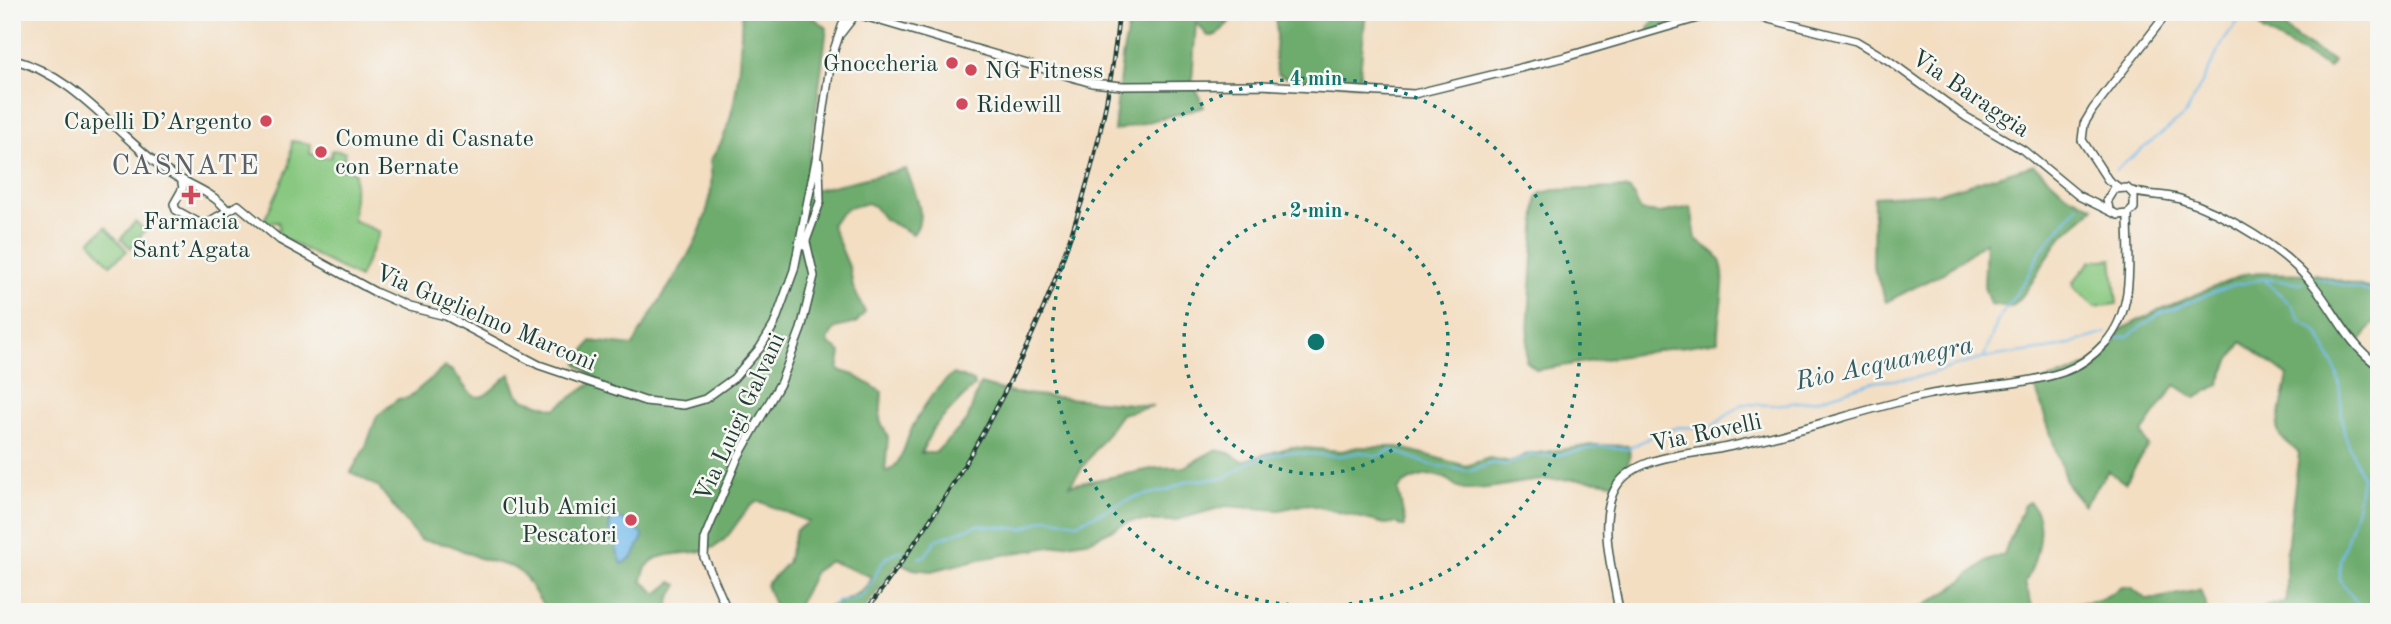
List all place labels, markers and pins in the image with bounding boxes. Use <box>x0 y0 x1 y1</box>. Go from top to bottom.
place label: Gnoccheria <box>823 53 938 77</box>
marker: Gnoccheria <box>944 55 960 71</box>
place label: NG Fitness <box>985 60 1103 84</box>
marker: NG Fitness <box>963 62 979 78</box>
place label: Ridewill <box>976 94 1061 118</box>
marker: Ridewill <box>954 96 970 112</box>
place label: Capelli D’Argento <box>64 111 252 135</box>
marker: Capelli D’Argento <box>258 113 274 129</box>
place label: Comune di Casnate con Bernate <box>335 128 534 180</box>
marker: Comune di Casnate con Bernate <box>313 144 329 160</box>
marker: Farmacia Sant’Agata <box>183 187 199 203</box>
place label: Farmacia Sant’Agata <box>132 211 250 263</box>
centre of rings <box>1304 330 1328 354</box>
place label: Club Amici Pescatori <box>502 496 617 548</box>
marker: Club Amici Pescatori <box>623 512 639 528</box>

